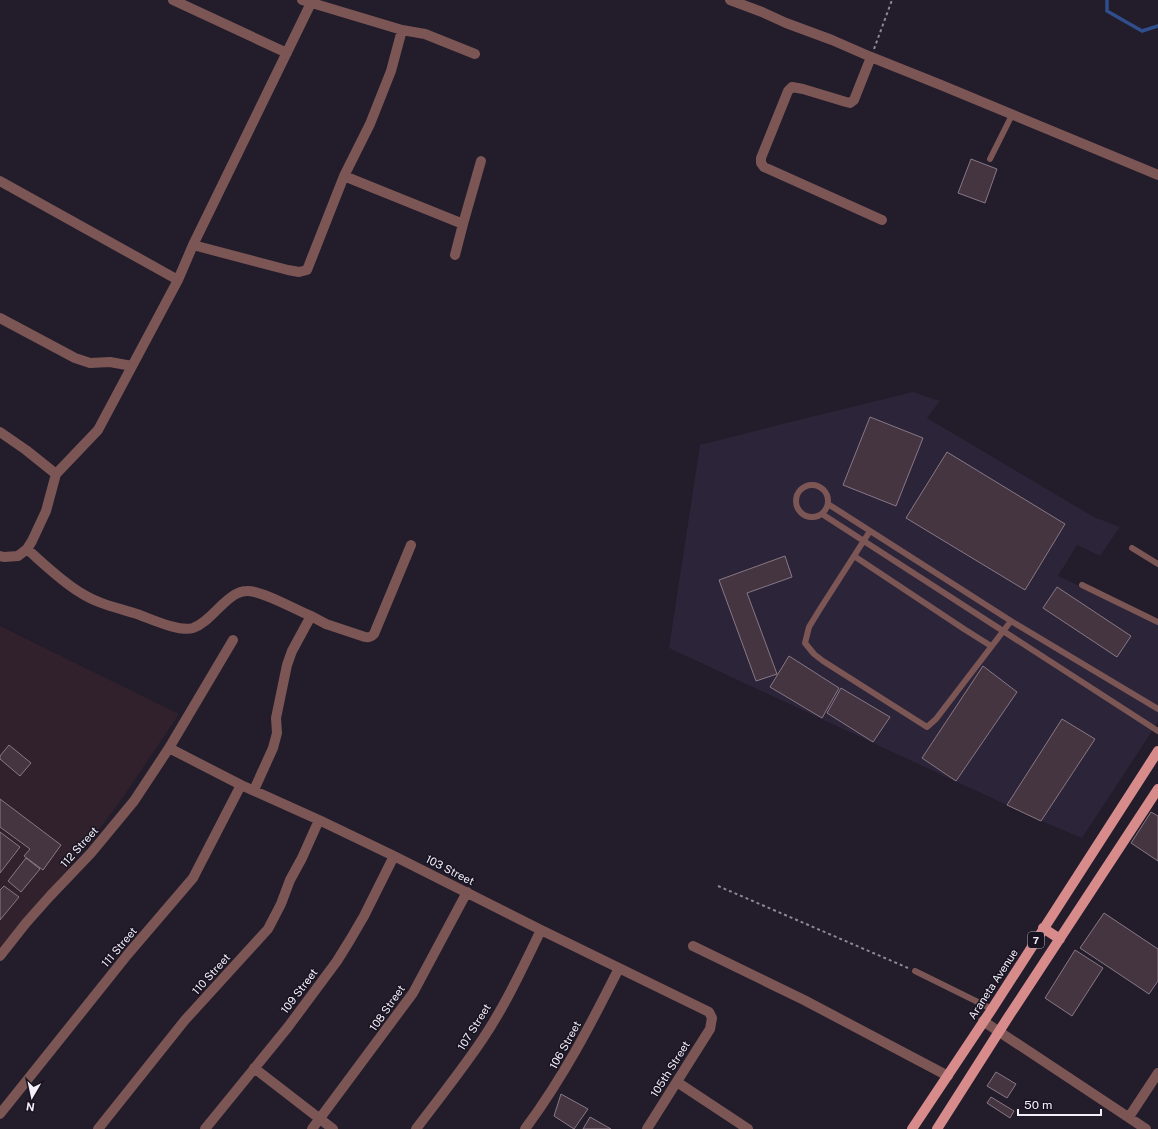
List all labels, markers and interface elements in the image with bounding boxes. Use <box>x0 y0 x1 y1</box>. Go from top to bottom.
street label: 112 Street <box>58 824 100 870</box>
street label: 103 Street <box>424 853 476 887</box>
street label: 111 Street <box>99 925 139 969</box>
road number: 7 <box>1028 932 1044 948</box>
street label: Araneta Avenue <box>966 947 1020 1021</box>
street label: 110 Street <box>190 951 232 997</box>
street label: 109 Street <box>278 966 320 1016</box>
street label: 108 Street <box>367 983 407 1033</box>
street label: 107 Street <box>455 1002 493 1052</box>
street label: 106 Street <box>547 1019 583 1071</box>
street label: 105th Street <box>648 1039 692 1099</box>
north arrow <box>12 1077 52 1117</box>
scale bar <box>1018 1091 1101 1117</box>
text: 50 m <box>1024 1098 1052 1112</box>
text: N <box>25 1100 36 1113</box>

